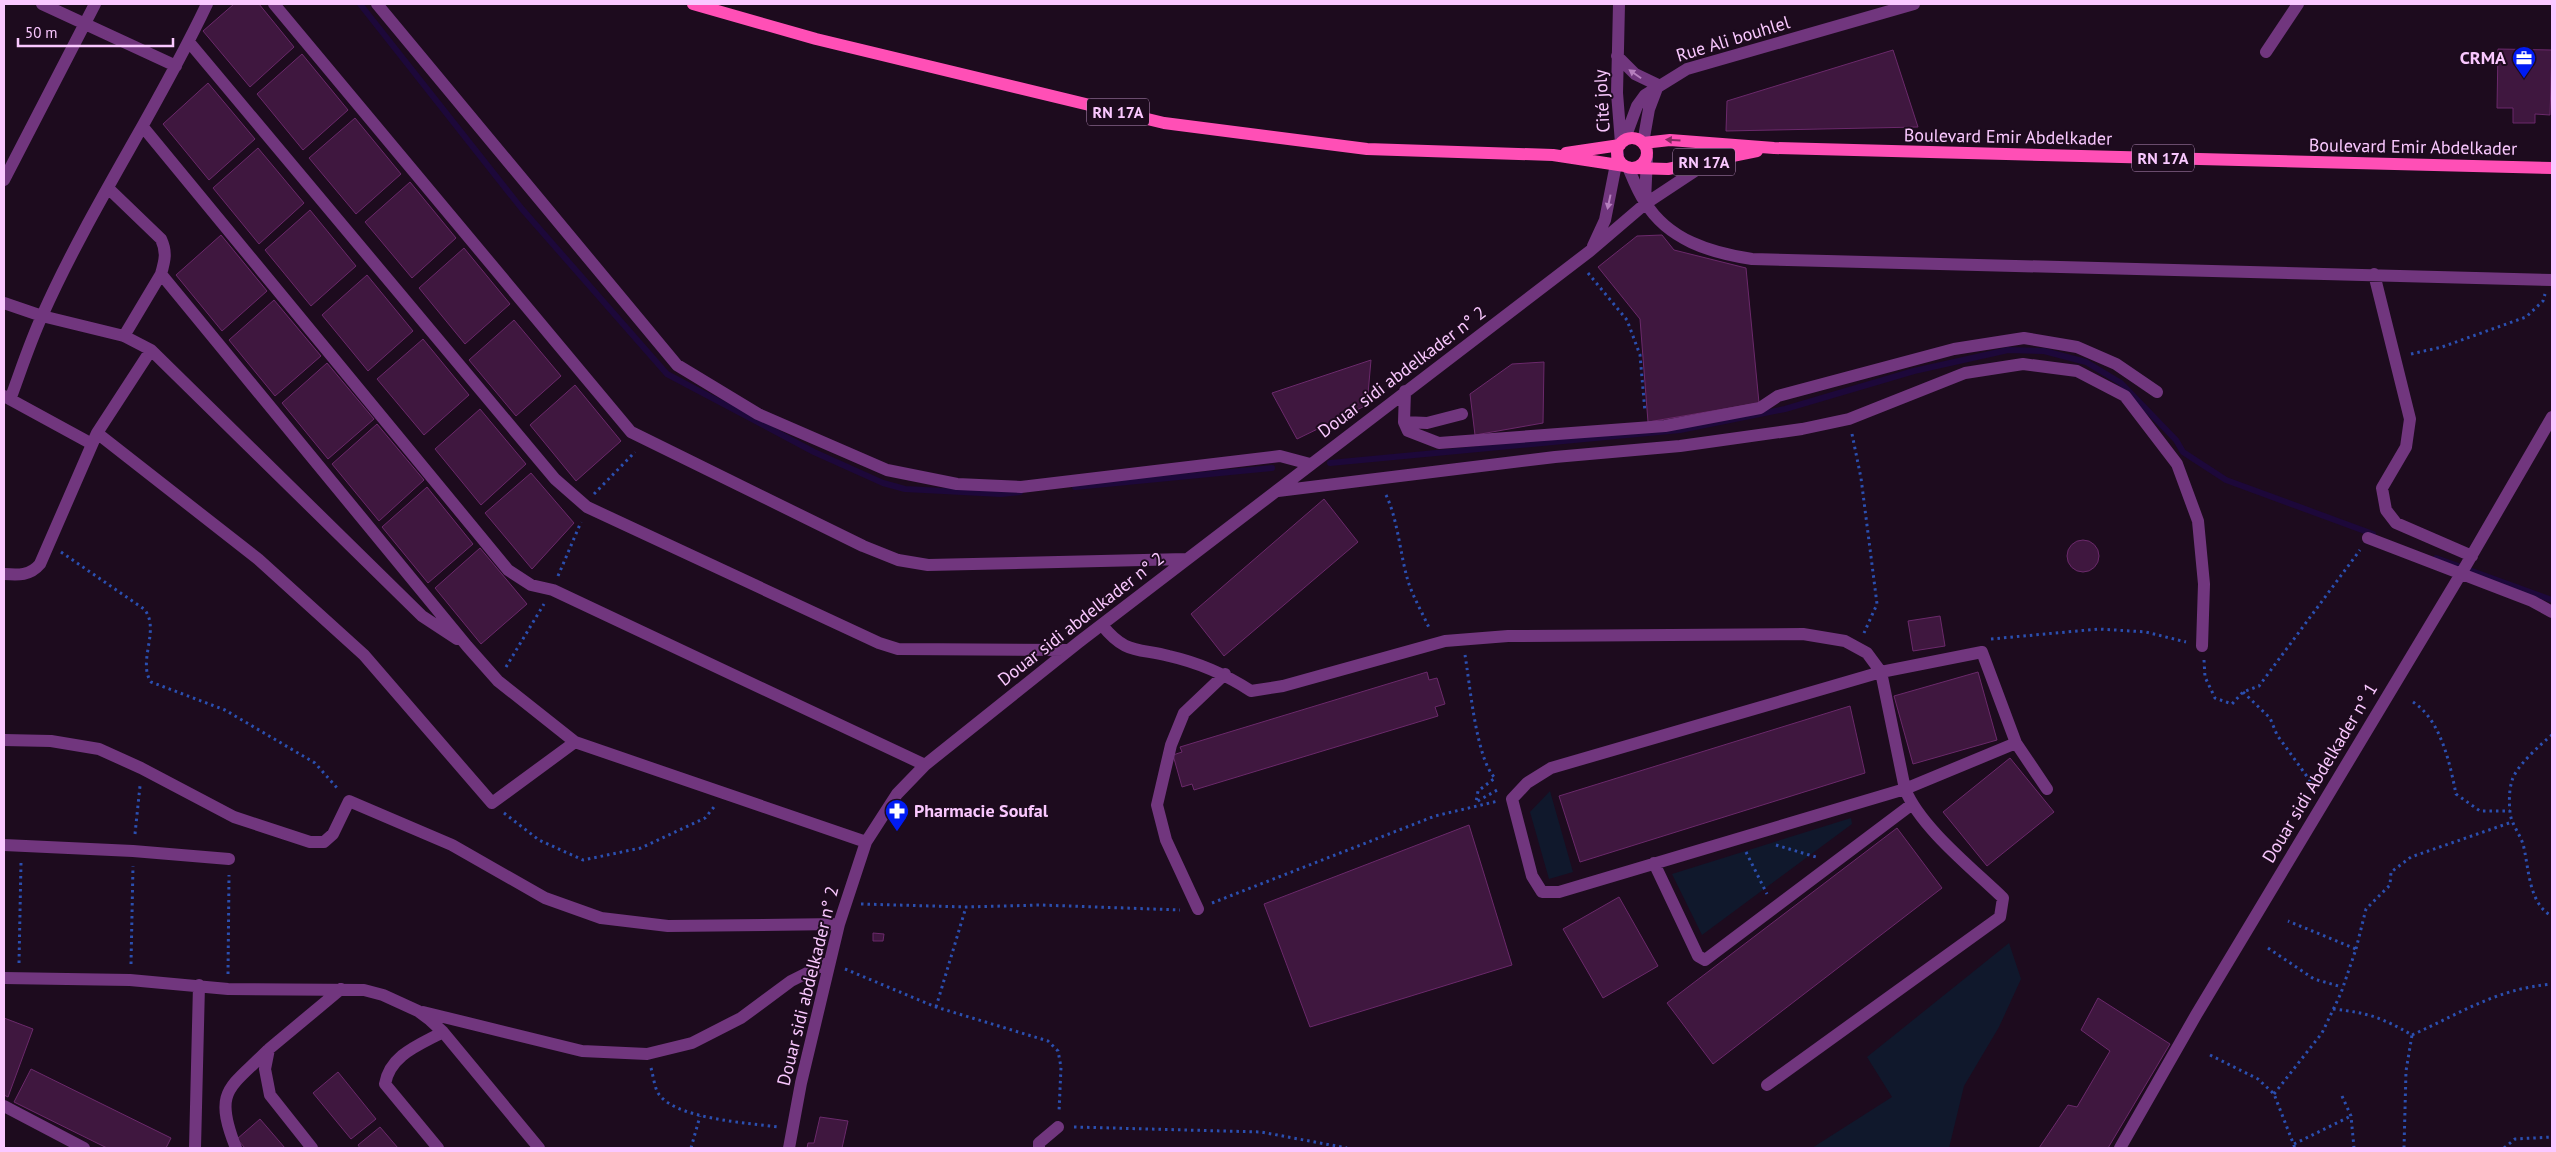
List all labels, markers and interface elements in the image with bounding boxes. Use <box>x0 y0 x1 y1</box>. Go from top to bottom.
street label: Rue Ali bouhlel <box>1673 10 1793 67</box>
scale bar <box>18 15 172 47</box>
text: 50 m <box>25 23 58 42</box>
office icon: CRMA <box>2511 45 2537 79</box>
place label: CRMA <box>2460 46 2506 69</box>
street label: Cité joly <box>1588 68 1615 133</box>
one-way arrow <box>1629 69 1642 79</box>
road number: RN 17A <box>1087 98 1149 125</box>
street label: Boulevard Emir Abdelkader <box>1904 123 2112 150</box>
street label: Boulevard Emir Abdelkader <box>2309 133 2517 160</box>
one-way arrow <box>1665 136 1681 144</box>
road number: RN 17A <box>2132 144 2194 172</box>
road number: RN 17A <box>1673 148 1735 176</box>
one-way arrow <box>1605 195 1613 210</box>
street label: Douar sidi abdelkader n° 2 <box>1313 301 1490 442</box>
street label: Douar sidi abdelkader n° 2 <box>993 546 1168 691</box>
street label: Douar sidi Abdelkader n° 1 <box>2257 679 2382 867</box>
pharmacy icon: Pharmacie Soufal <box>884 798 910 832</box>
place label: Pharmacie Soufal <box>914 799 1049 822</box>
street label: Douar sidi abdelkader n° 2 <box>772 884 843 1088</box>

